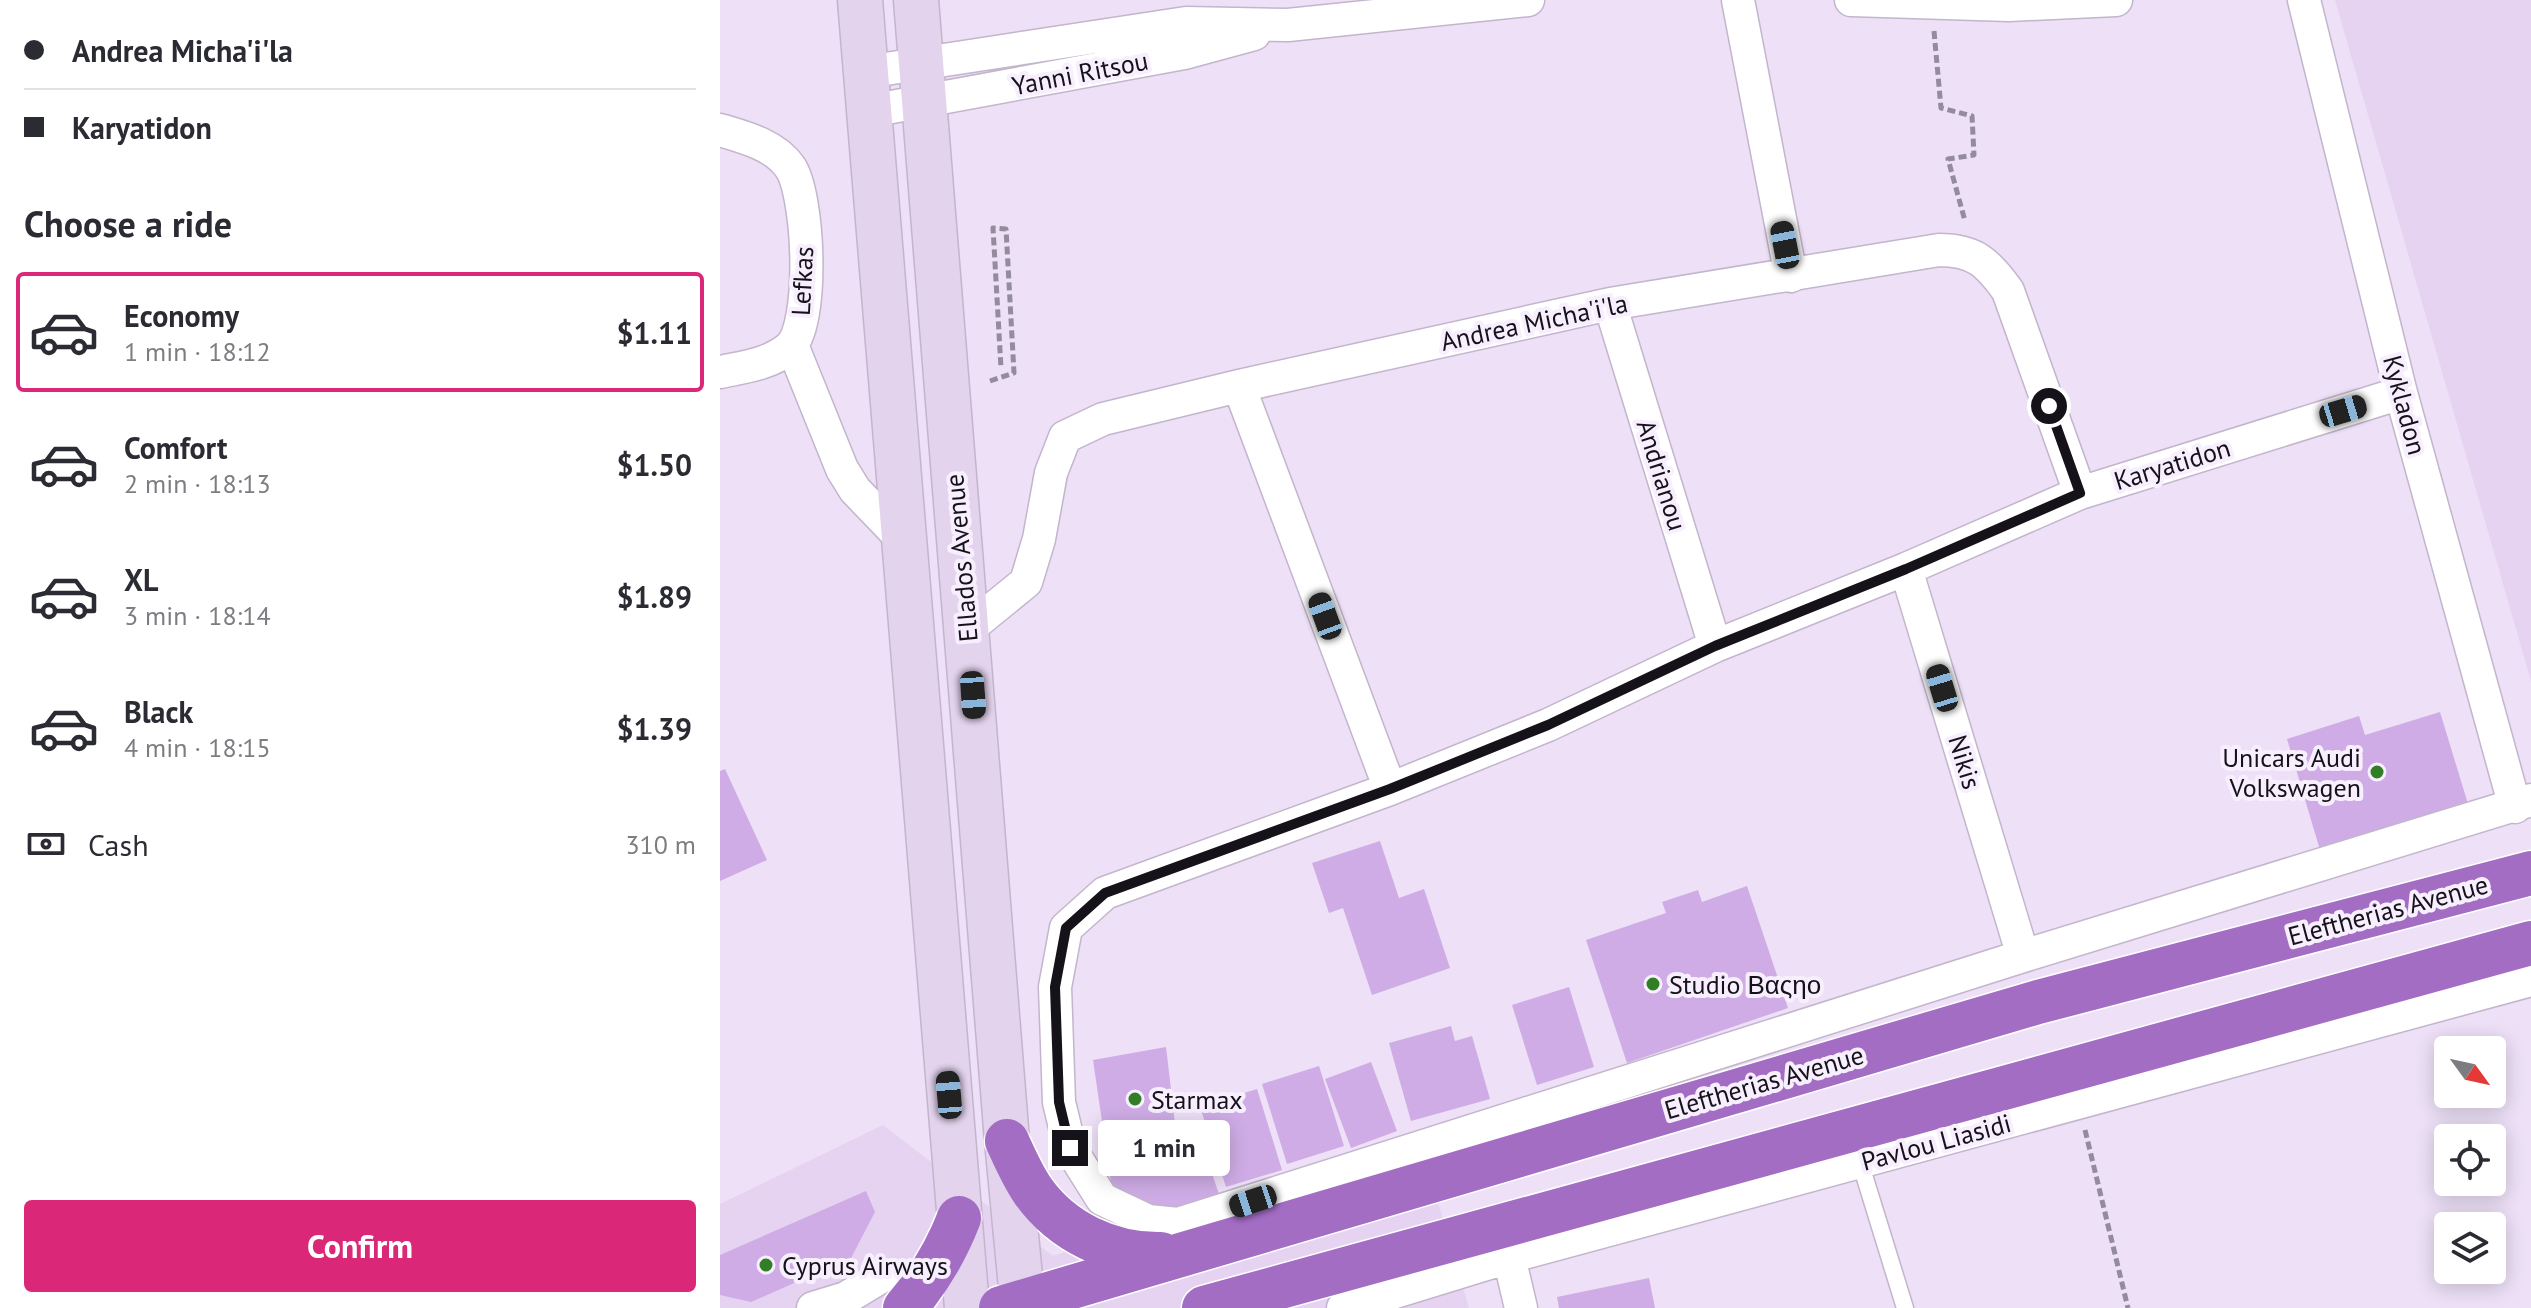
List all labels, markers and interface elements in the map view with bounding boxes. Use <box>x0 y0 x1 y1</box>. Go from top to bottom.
text: Andrea Micha'i'la <box>72 31 293 70</box>
street label: Yanni Ritsou <box>1009 44 1151 102</box>
text: Karyatidon <box>72 108 212 147</box>
text: Choose a ride <box>24 200 232 247</box>
car <box>1769 219 1801 271</box>
street label: Lefkas <box>784 245 820 317</box>
street label: Andrea Micha'i'la <box>1438 286 1630 358</box>
icon: car <box>28 296 100 368</box>
text: Economy <box>124 296 239 335</box>
text: $1.11 <box>617 313 692 352</box>
text: 1 min · 18:12 <box>124 335 271 368</box>
street label: Kykladon <box>2376 352 2434 458</box>
route start <box>2031 388 2067 424</box>
car <box>2317 393 2369 429</box>
street label: Andrianou <box>1630 416 1694 534</box>
icon: car <box>28 428 100 500</box>
text: Comfort <box>124 428 227 467</box>
street label: Karyatidon <box>2110 431 2234 497</box>
text: $1.50 <box>617 445 692 484</box>
text: 2 min · 18:13 <box>124 467 271 500</box>
street label: Ellados Avenue <box>937 473 985 643</box>
icon: car <box>28 560 100 632</box>
text: XL <box>124 560 158 599</box>
text: $1.89 <box>617 577 692 616</box>
car <box>1306 589 1344 643</box>
text: 3 min · 18:14 <box>124 599 271 632</box>
car <box>1924 662 1960 714</box>
car <box>959 670 987 720</box>
icon: car <box>28 692 100 764</box>
text: Black <box>124 692 193 731</box>
text: $1.39 <box>617 709 692 748</box>
text: 4 min · 18:15 <box>124 731 271 764</box>
street label: Nikis <box>1941 731 1989 793</box>
place label: Unicars Audi Volkswagen <box>2222 741 2361 804</box>
marker: Unicars Audi Volkswagen <box>2368 763 2386 781</box>
icon: cash <box>24 822 68 866</box>
text: Cash <box>88 825 149 864</box>
text: 310 m <box>625 828 696 861</box>
street label: Eleftherias Avenue <box>2284 867 2492 953</box>
place label: Studio Βαςηο <box>1669 968 1821 1001</box>
marker: Studio Βαςηο <box>1644 975 1662 993</box>
north arrow <box>2434 1036 2506 1108</box>
map controls <box>2434 1036 2506 1284</box>
street label: Eleftherias Avenue <box>1661 1038 1867 1126</box>
car <box>935 1070 963 1120</box>
place label: Starmax <box>1151 1083 1243 1116</box>
marker: Starmax <box>1126 1090 1144 1108</box>
street label: Pavlou Liasidi <box>1857 1106 2015 1178</box>
callout: 1 min <box>1098 1120 1230 1176</box>
button: locate <box>2434 1124 2506 1196</box>
route end <box>1052 1130 1088 1166</box>
text: 1 min <box>1132 1131 1196 1164</box>
car <box>1226 1182 1280 1220</box>
button: Confirm <box>24 1200 696 1292</box>
button: layers <box>2434 1212 2506 1284</box>
place label: Cyprus Airways <box>782 1249 948 1282</box>
marker: Cyprus Airways <box>757 1256 775 1274</box>

